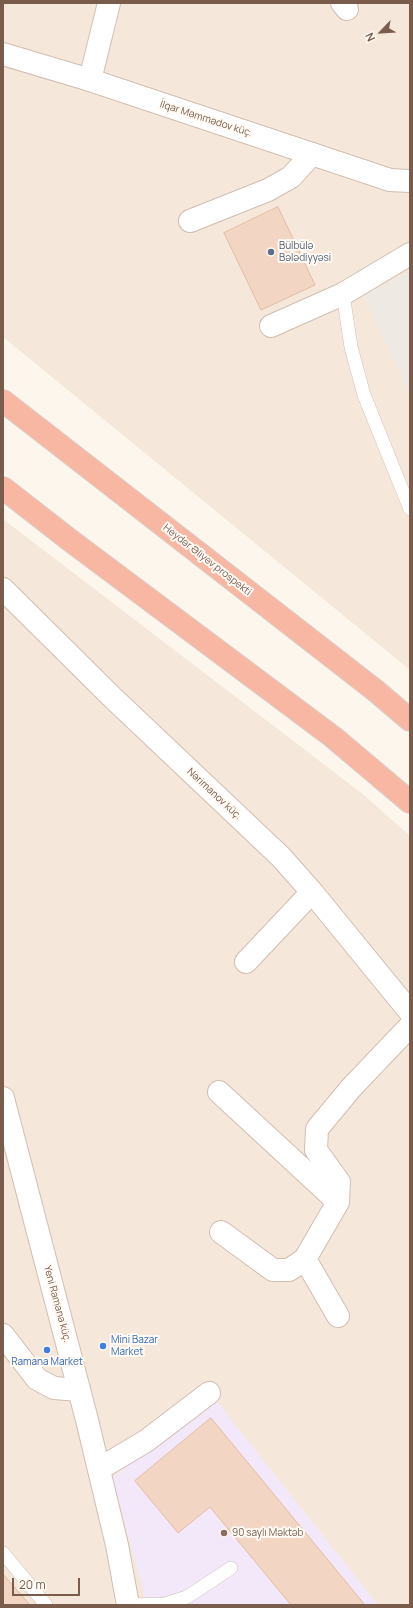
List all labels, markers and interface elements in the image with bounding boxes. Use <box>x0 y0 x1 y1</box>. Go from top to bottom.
north arrow <box>361 12 401 52</box>
text: N <box>361 31 378 44</box>
street label: İlqar Məmmədov küç. <box>158 98 254 140</box>
place label: Bülbülə Bələdiyyəsi <box>279 240 331 264</box>
marker: Bülbülə Bələdiyyəsi <box>266 247 276 257</box>
street label: Heydər Əliyev prospekti <box>161 522 253 598</box>
street label: Nərimanov küç. <box>184 766 244 822</box>
street label: Yeni Ramana küç. <box>41 1264 73 1344</box>
place label: Mini Bazar Market <box>111 1334 158 1358</box>
marker: Mini Bazar Market <box>98 1341 108 1351</box>
marker: Ramana Market <box>42 1345 52 1355</box>
place label: Ramana Market <box>11 1356 83 1368</box>
place label: 90 saylı Məktəb <box>232 1527 304 1539</box>
marker: 90 saylı Məktəb <box>219 1528 229 1538</box>
scale bar <box>14 1570 82 1596</box>
text: 20 m <box>19 1576 46 1593</box>

